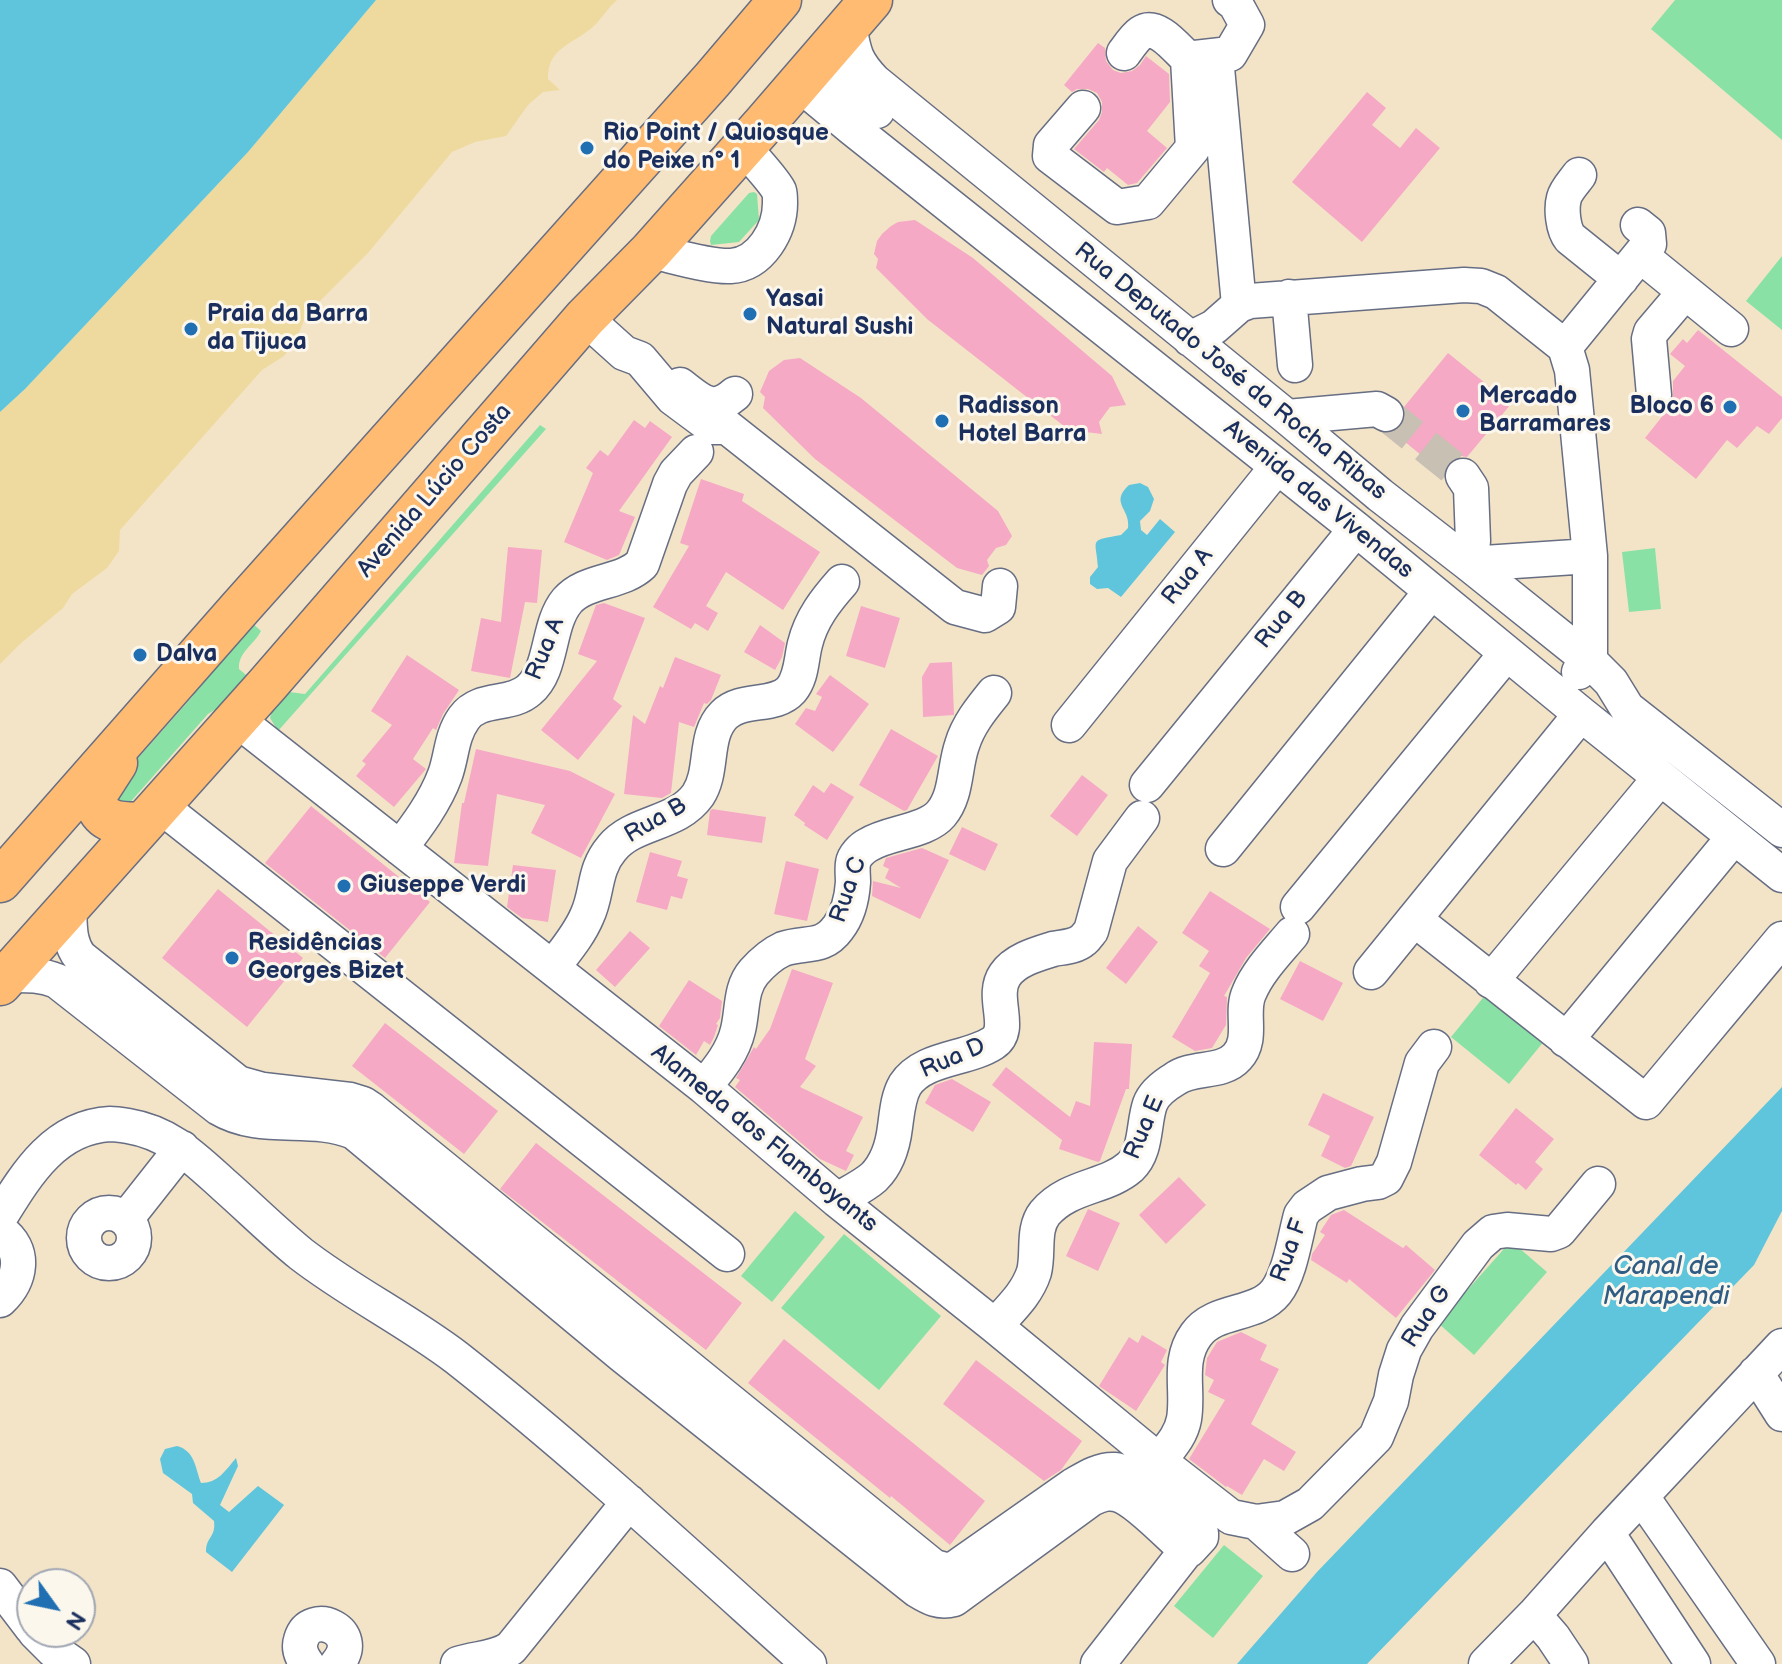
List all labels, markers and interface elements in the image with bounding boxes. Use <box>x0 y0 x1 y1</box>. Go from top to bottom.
place label: Rio Point / Quiosque do Peixe n° 1 <box>603 120 829 176</box>
marker: Rio Point / Quiosque do Peixe n° 1 <box>578 139 596 157</box>
street label: Rua Deputado José da Rocha Ribas <box>1068 237 1392 507</box>
place label: Yasai Natural Sushi <box>766 286 913 342</box>
place label: Praia da Barra da Tijuca <box>207 301 368 357</box>
marker: Yasai Natural Sushi <box>741 305 759 323</box>
marker: Praia da Barra da Tijuca <box>182 320 200 338</box>
place label: Mercado Barramares <box>1479 383 1611 439</box>
place label: Radisson Hotel Barra <box>958 393 1086 449</box>
place label: Bloco 6 <box>1630 393 1714 421</box>
street label: Avenida Lúcio Costa <box>352 398 518 584</box>
marker: Bloco 6 <box>1721 398 1739 416</box>
marker: Mercado Barramares <box>1454 402 1472 420</box>
marker: Radisson Hotel Barra <box>933 412 951 430</box>
street label: Avenida das Vivendas <box>1217 415 1419 585</box>
street label: Rua A <box>1156 543 1220 611</box>
street label: Rua B <box>1250 585 1314 655</box>
street label: Rua A <box>520 613 572 685</box>
place label: Dalva <box>156 641 217 669</box>
marker: Dalva <box>131 646 149 664</box>
street label: Rua B <box>620 792 692 850</box>
street label: Rua C <box>824 853 874 927</box>
place label: Giuseppe Verdi <box>360 872 526 900</box>
marker: Giuseppe Verdi <box>335 877 353 895</box>
place label: Residências Georges Bizet <box>248 930 404 986</box>
marker: Residências Georges Bizet <box>223 949 241 967</box>
street label: Rua D <box>916 1032 990 1086</box>
street label: Alameda dos Flamboyants <box>645 1039 883 1239</box>
street label: Rua E <box>1119 1092 1171 1164</box>
street label: Rua F <box>1265 1216 1315 1286</box>
water label: Canal de Marapendi <box>1603 1251 1729 1312</box>
street label: Rua G <box>1396 1280 1458 1354</box>
north arrow <box>16 1568 96 1648</box>
text: N <box>59 1606 91 1635</box>

